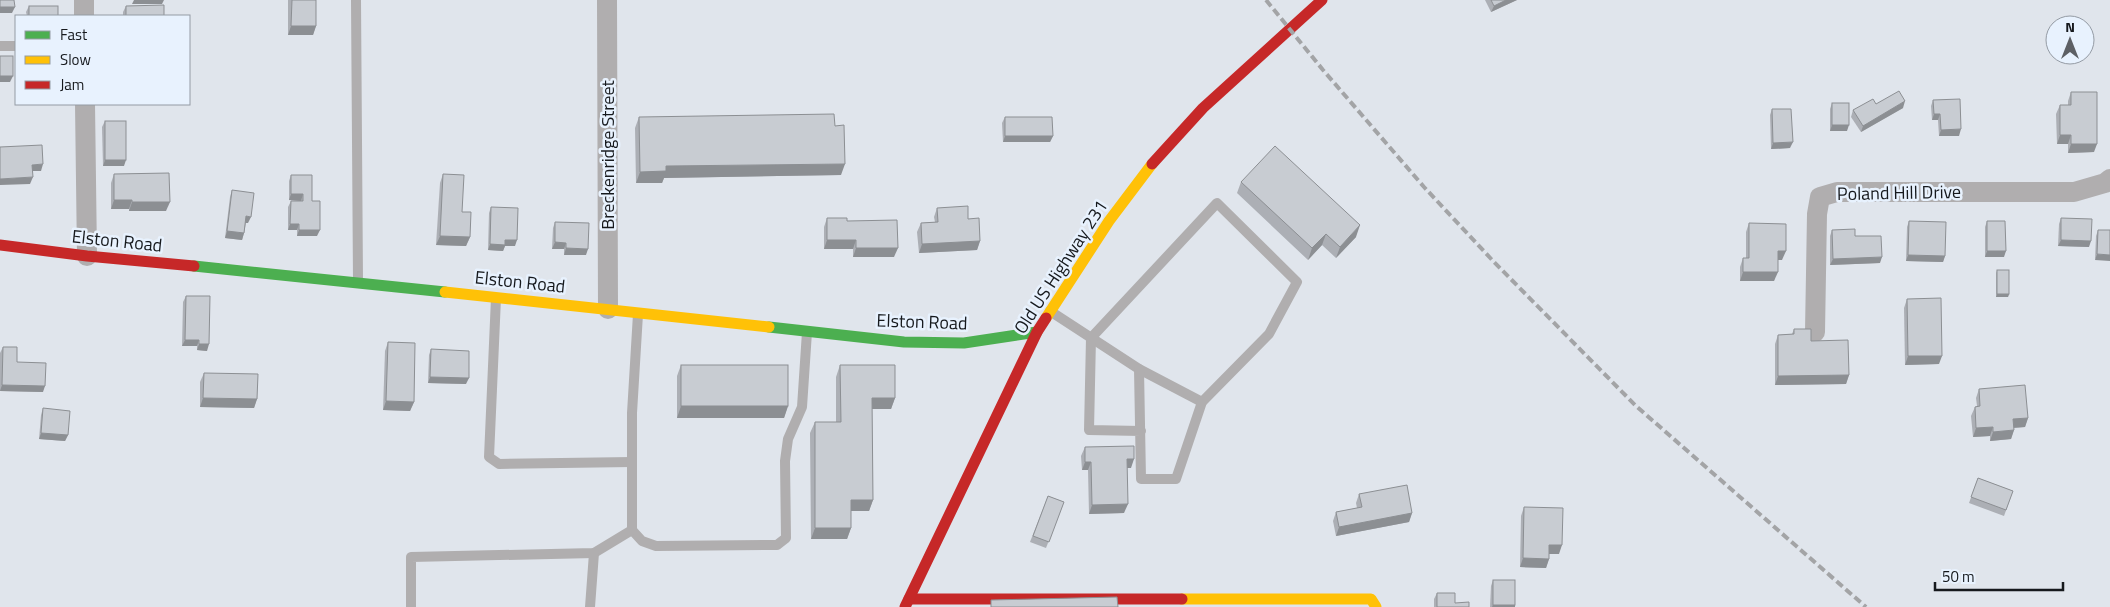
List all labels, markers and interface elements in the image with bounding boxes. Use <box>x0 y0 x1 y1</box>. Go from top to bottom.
legend <box>15 15 190 105</box>
north arrow <box>2045 15 2095 65</box>
text: N <box>2065 16 2075 37</box>
text: Fast <box>60 23 88 46</box>
text: Slow <box>60 48 91 71</box>
text: Jam <box>60 73 84 96</box>
street label: Breckenridge Street <box>594 80 621 230</box>
street label: Poland Hill Drive <box>1837 178 1961 207</box>
street label: Old US Highway 231 <box>1007 194 1114 339</box>
street label: Elston Road <box>70 222 164 259</box>
street label: Elston Road <box>473 263 567 300</box>
street label: Elston Road <box>876 306 968 337</box>
scale bar <box>1935 560 2062 592</box>
text: 50 m <box>1942 565 1975 588</box>

